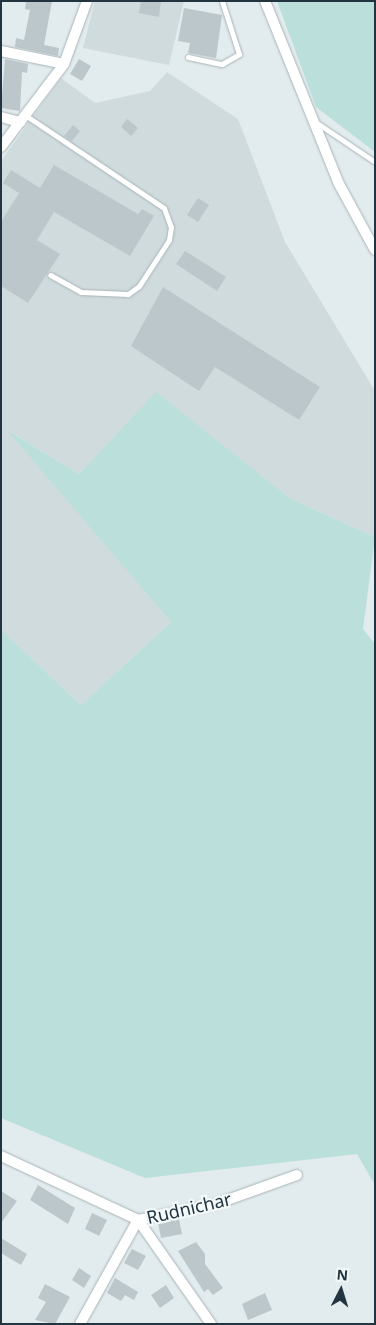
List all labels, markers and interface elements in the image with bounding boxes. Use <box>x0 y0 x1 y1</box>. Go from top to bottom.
street label: Rudnichar <box>144 1188 234 1228</box>
north arrow <box>316 1265 366 1315</box>
text: N <box>336 1265 349 1285</box>

